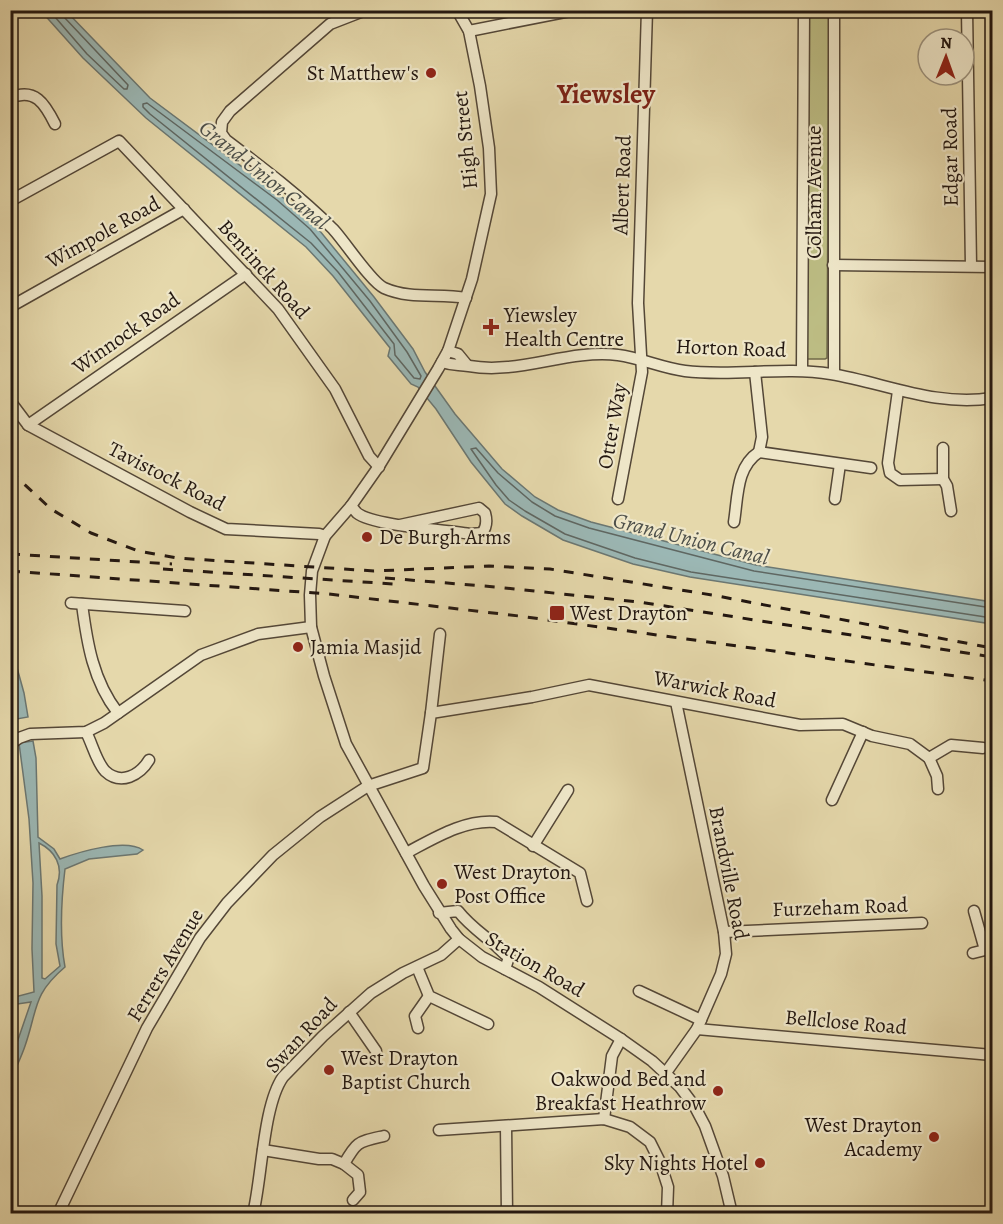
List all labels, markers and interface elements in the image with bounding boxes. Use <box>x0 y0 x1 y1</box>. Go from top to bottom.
north arrow <box>916 27 976 87</box>
text: N <box>940 32 953 54</box>
place label: St Matthew's <box>307 59 419 87</box>
marker: St Matthew's <box>424 66 438 80</box>
district label: Yiewsley <box>556 76 656 112</box>
street label: High Street <box>446 89 484 191</box>
street label: Edgar Road <box>935 106 965 207</box>
water label: Grand Union Canal <box>192 113 336 237</box>
street label: Colham Avenue <box>800 125 828 259</box>
street label: Albert Road <box>606 134 638 236</box>
street label: Wimpole Road <box>40 189 166 275</box>
street label: Bentinck Road <box>212 213 317 325</box>
street label: Winnock Road <box>66 285 186 381</box>
place label: Yiewsley Health Centre <box>503 301 624 353</box>
marker: Yiewsley Health Centre <box>482 318 500 336</box>
street label: Horton Road <box>675 332 788 364</box>
street label: Otter Way <box>591 380 633 471</box>
street label: Tavistock Road <box>104 434 231 518</box>
water label: Grand Union Canal <box>610 505 773 573</box>
place label: De Burgh Arms <box>379 523 511 551</box>
marker: De Burgh Arms <box>360 530 374 544</box>
place label: West Drayton <box>569 599 687 627</box>
marker: West Drayton <box>548 604 566 622</box>
place label: Jamia Masjid <box>310 633 422 661</box>
marker: Jamia Masjid <box>291 640 305 654</box>
street label: Warwick Road <box>650 663 779 715</box>
street label: Brandville Road <box>702 804 756 943</box>
place label: West Drayton Post Office <box>453 858 571 910</box>
marker: West Drayton Post Office <box>435 877 449 891</box>
street label: Furzeham Road <box>772 891 909 923</box>
street label: Ferrers Avenue <box>120 903 210 1027</box>
street label: Station Road <box>480 924 590 1004</box>
street label: Swan Road <box>259 990 344 1079</box>
street label: Bellclose Road <box>784 1003 909 1041</box>
place label: West Drayton Baptist Church <box>340 1044 470 1096</box>
marker: West Drayton Baptist Church <box>322 1063 336 1077</box>
place label: Oakwood Bed and Breakfast Heathrow <box>535 1065 707 1117</box>
marker: Oakwood Bed and Breakfast Heathrow <box>711 1084 725 1098</box>
place label: West Drayton Academy <box>804 1111 923 1163</box>
marker: West Drayton Academy <box>927 1130 941 1144</box>
place label: Sky Nights Hotel <box>604 1149 748 1177</box>
marker: Sky Nights Hotel <box>753 1156 767 1170</box>

